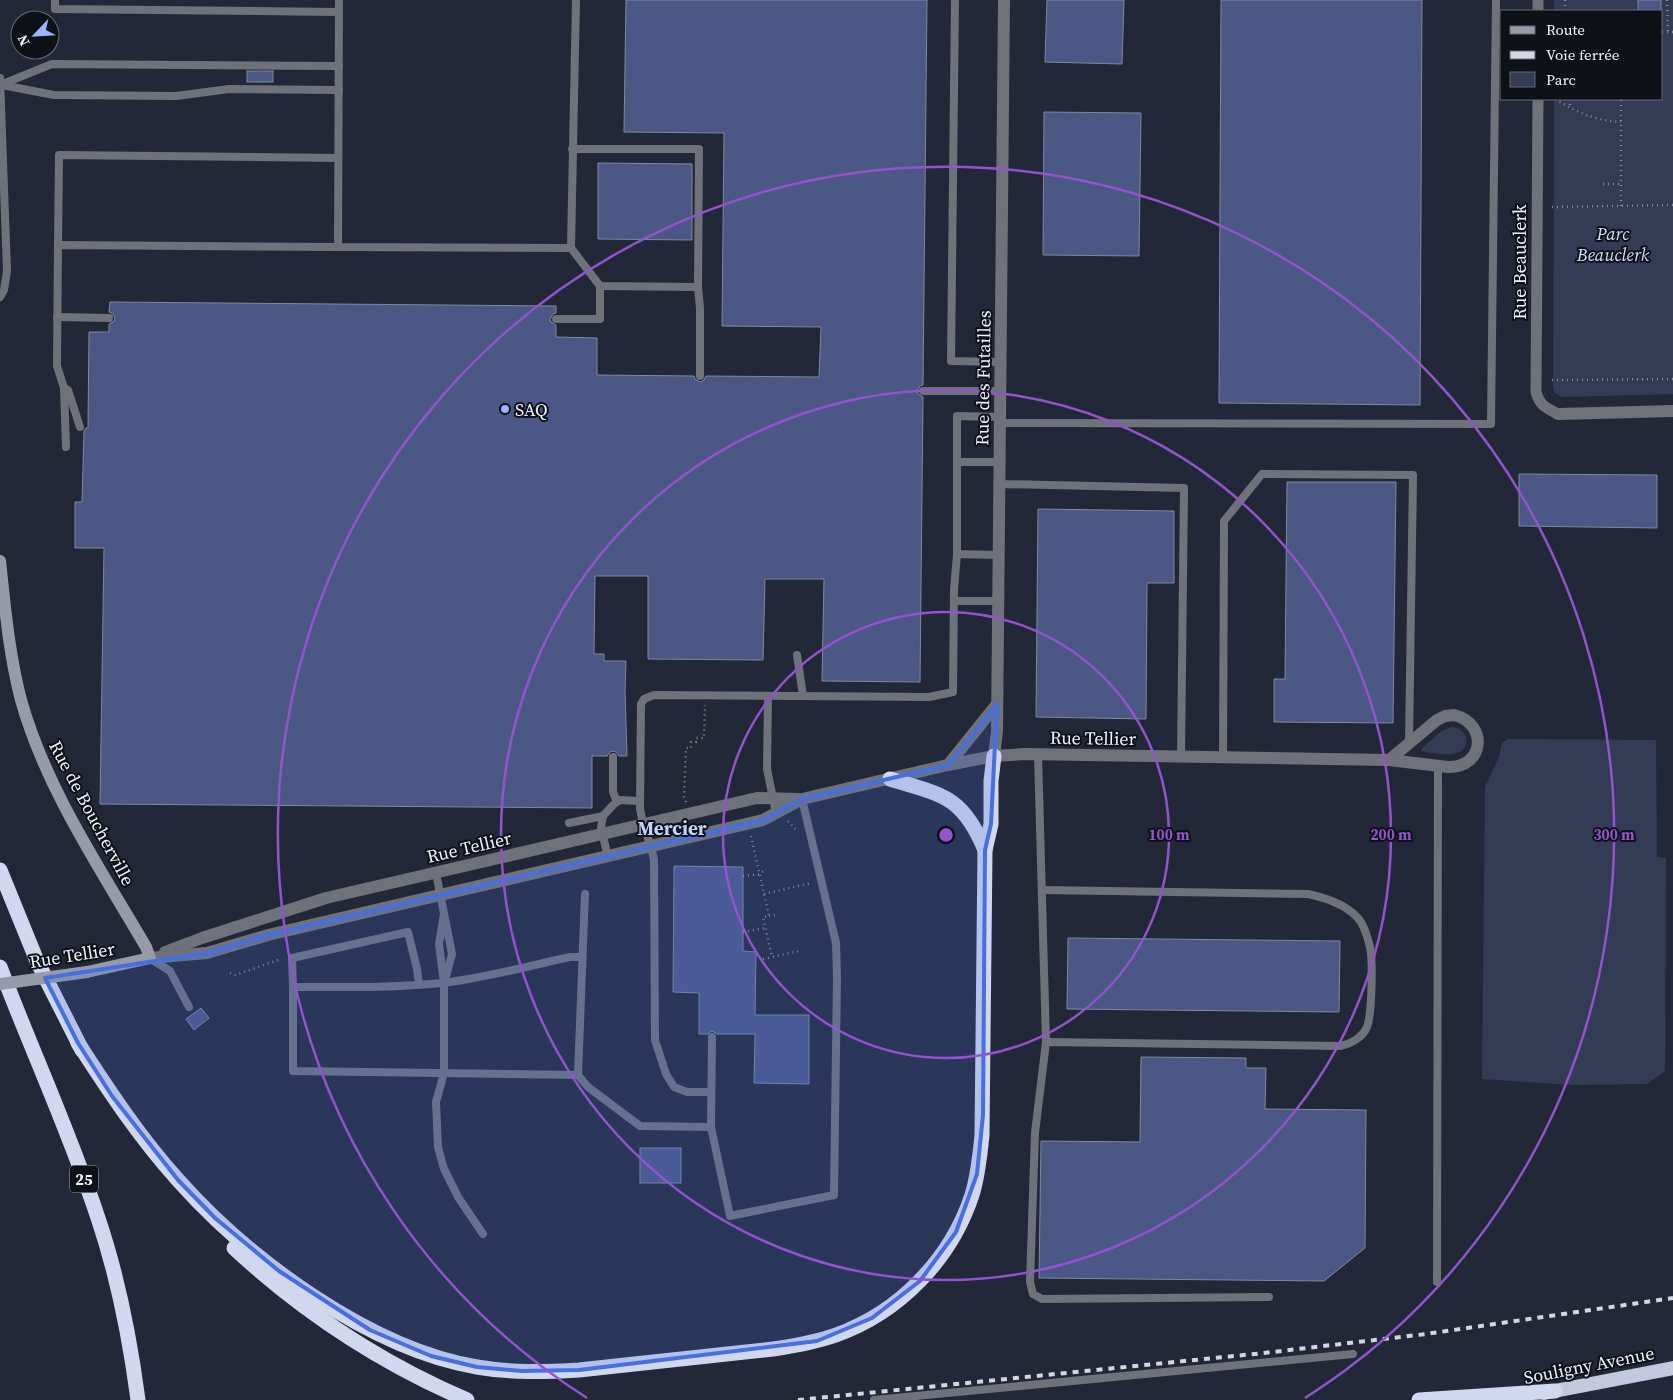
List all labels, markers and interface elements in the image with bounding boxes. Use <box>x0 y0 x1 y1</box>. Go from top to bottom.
north arrow <box>10 10 60 60</box>
legend <box>1500 10 1663 100</box>
text: Route <box>1546 19 1585 40</box>
text: N <box>12 32 34 49</box>
text: Voie ferrée <box>1546 44 1620 65</box>
text: Parc <box>1546 69 1576 90</box>
street label: Rue Beauclerk <box>1507 204 1532 320</box>
park label: Parc Beauclerk <box>1576 221 1650 267</box>
street label: Rue des Futailles <box>969 310 997 446</box>
place label: SAQ <box>515 397 548 422</box>
marker: SAQ <box>499 403 511 415</box>
street label: Rue Tellier <box>1050 725 1137 751</box>
street label: Rue de Boucherville <box>43 736 141 890</box>
district label: Mercier <box>637 815 707 841</box>
text: 100 m <box>1148 824 1190 845</box>
text: 200 m <box>1370 824 1412 845</box>
text: 300 m <box>1593 824 1635 845</box>
street label: Rue Tellier <box>424 825 514 869</box>
centre of rings <box>937 826 955 844</box>
street label: Rue Tellier <box>27 936 117 974</box>
road number: 25 <box>70 1166 98 1192</box>
street label: Souligny Avenue <box>1522 1340 1656 1390</box>

